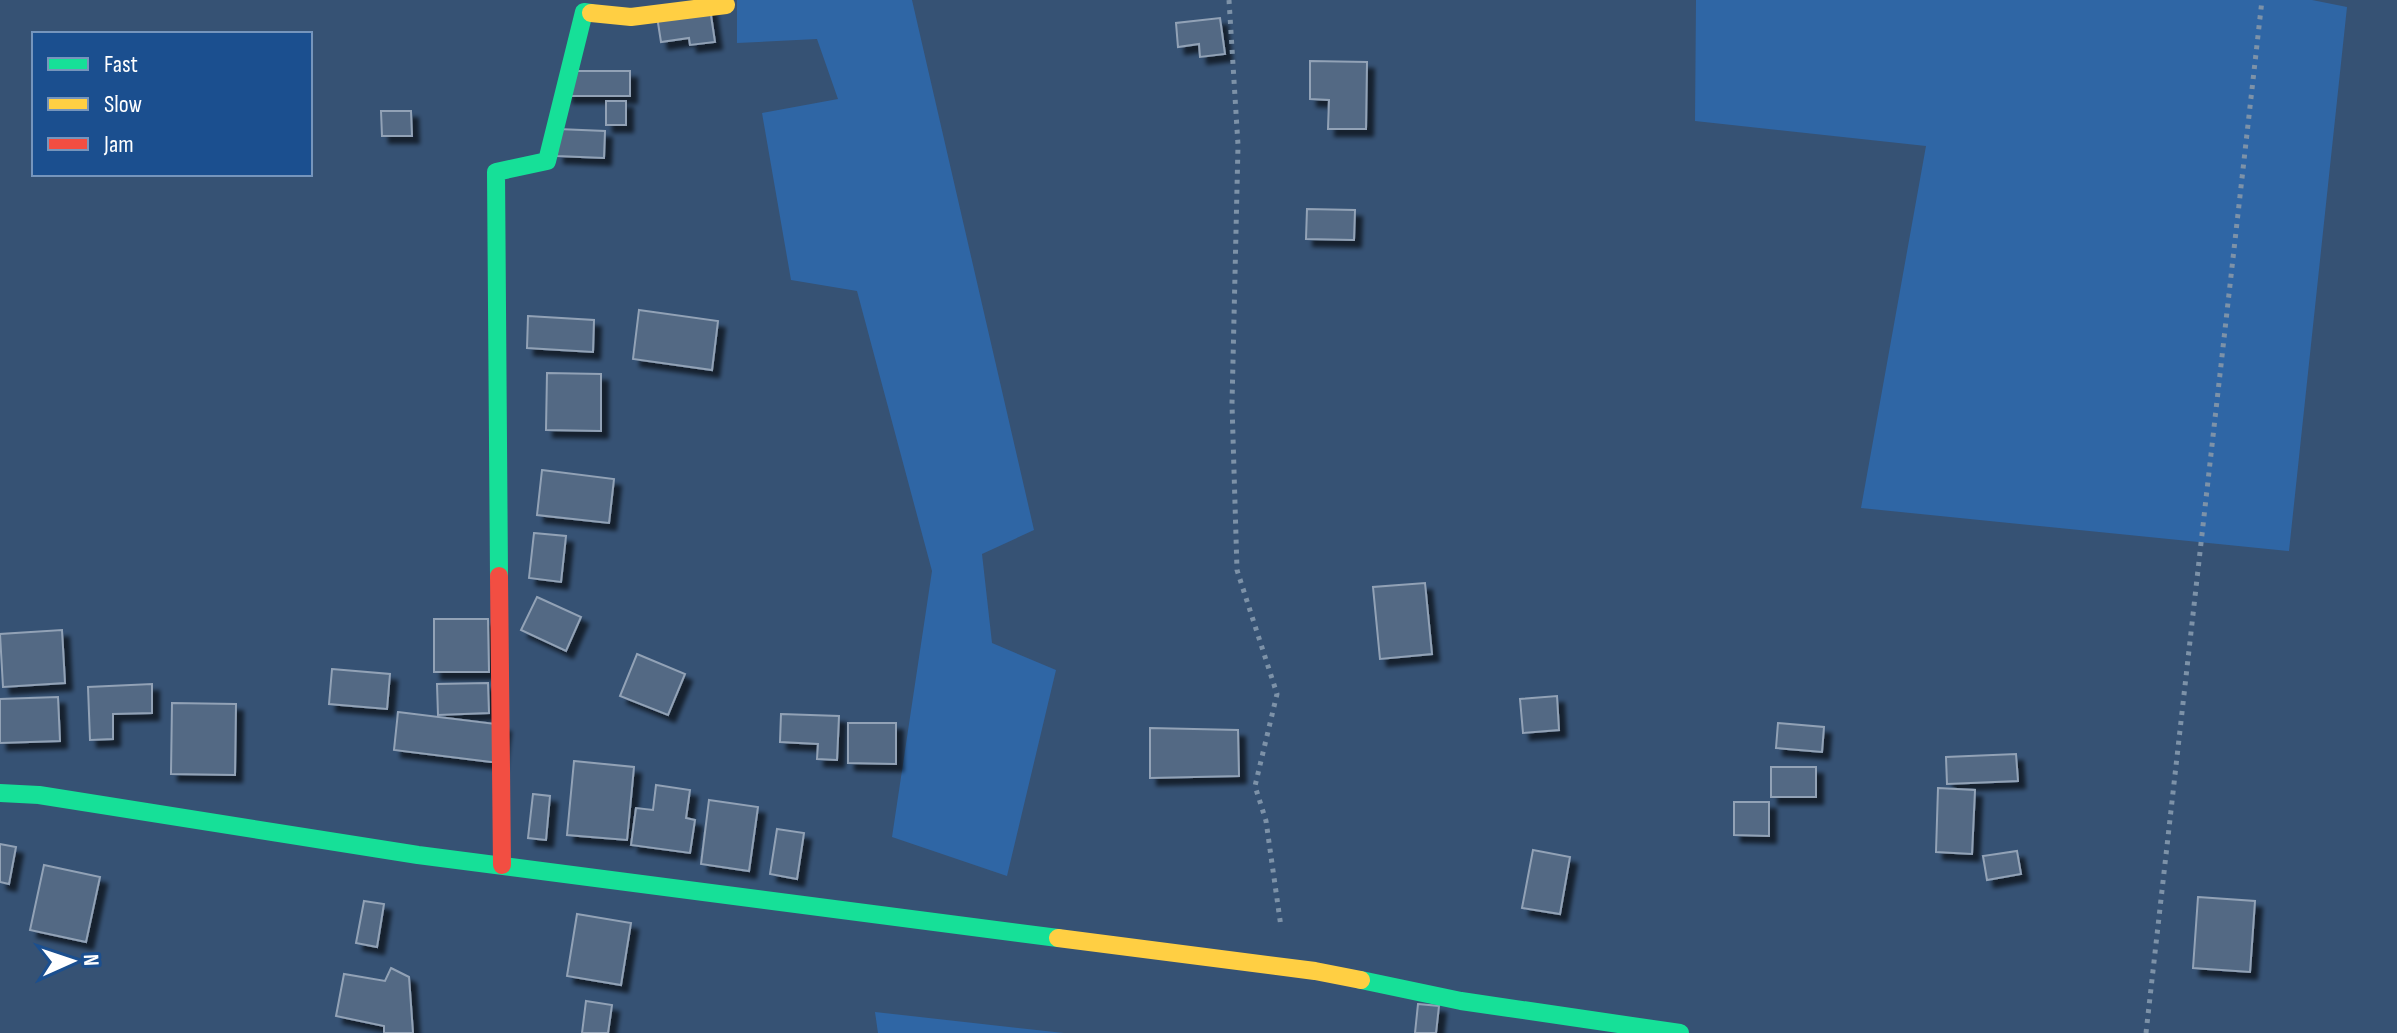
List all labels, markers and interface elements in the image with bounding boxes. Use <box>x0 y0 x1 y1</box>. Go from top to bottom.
legend <box>32 32 312 176</box>
text: Fast <box>104 50 138 79</box>
text: Slow <box>104 90 142 119</box>
text: Jam <box>103 130 134 159</box>
north arrow <box>32 921 112 1001</box>
text: N <box>77 953 104 967</box>

